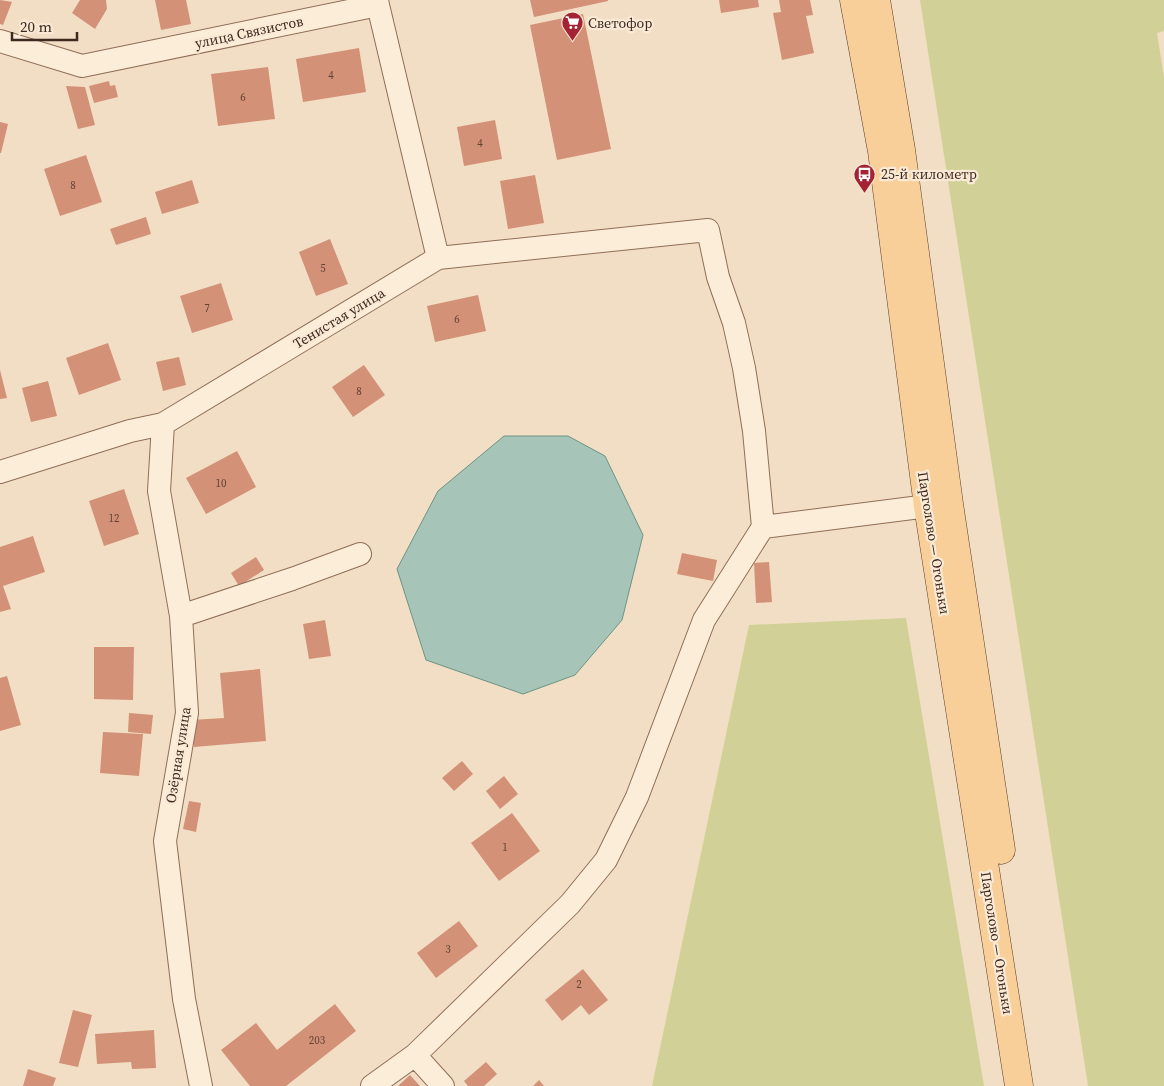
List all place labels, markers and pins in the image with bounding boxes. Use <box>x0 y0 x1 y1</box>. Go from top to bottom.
supermarket icon: Светофор <box>560 11 584 42</box>
place label: Светофор <box>588 13 652 33</box>
bus stop icon: 25-й километр <box>853 162 877 193</box>
place label: 25-й километр <box>881 164 977 184</box>

